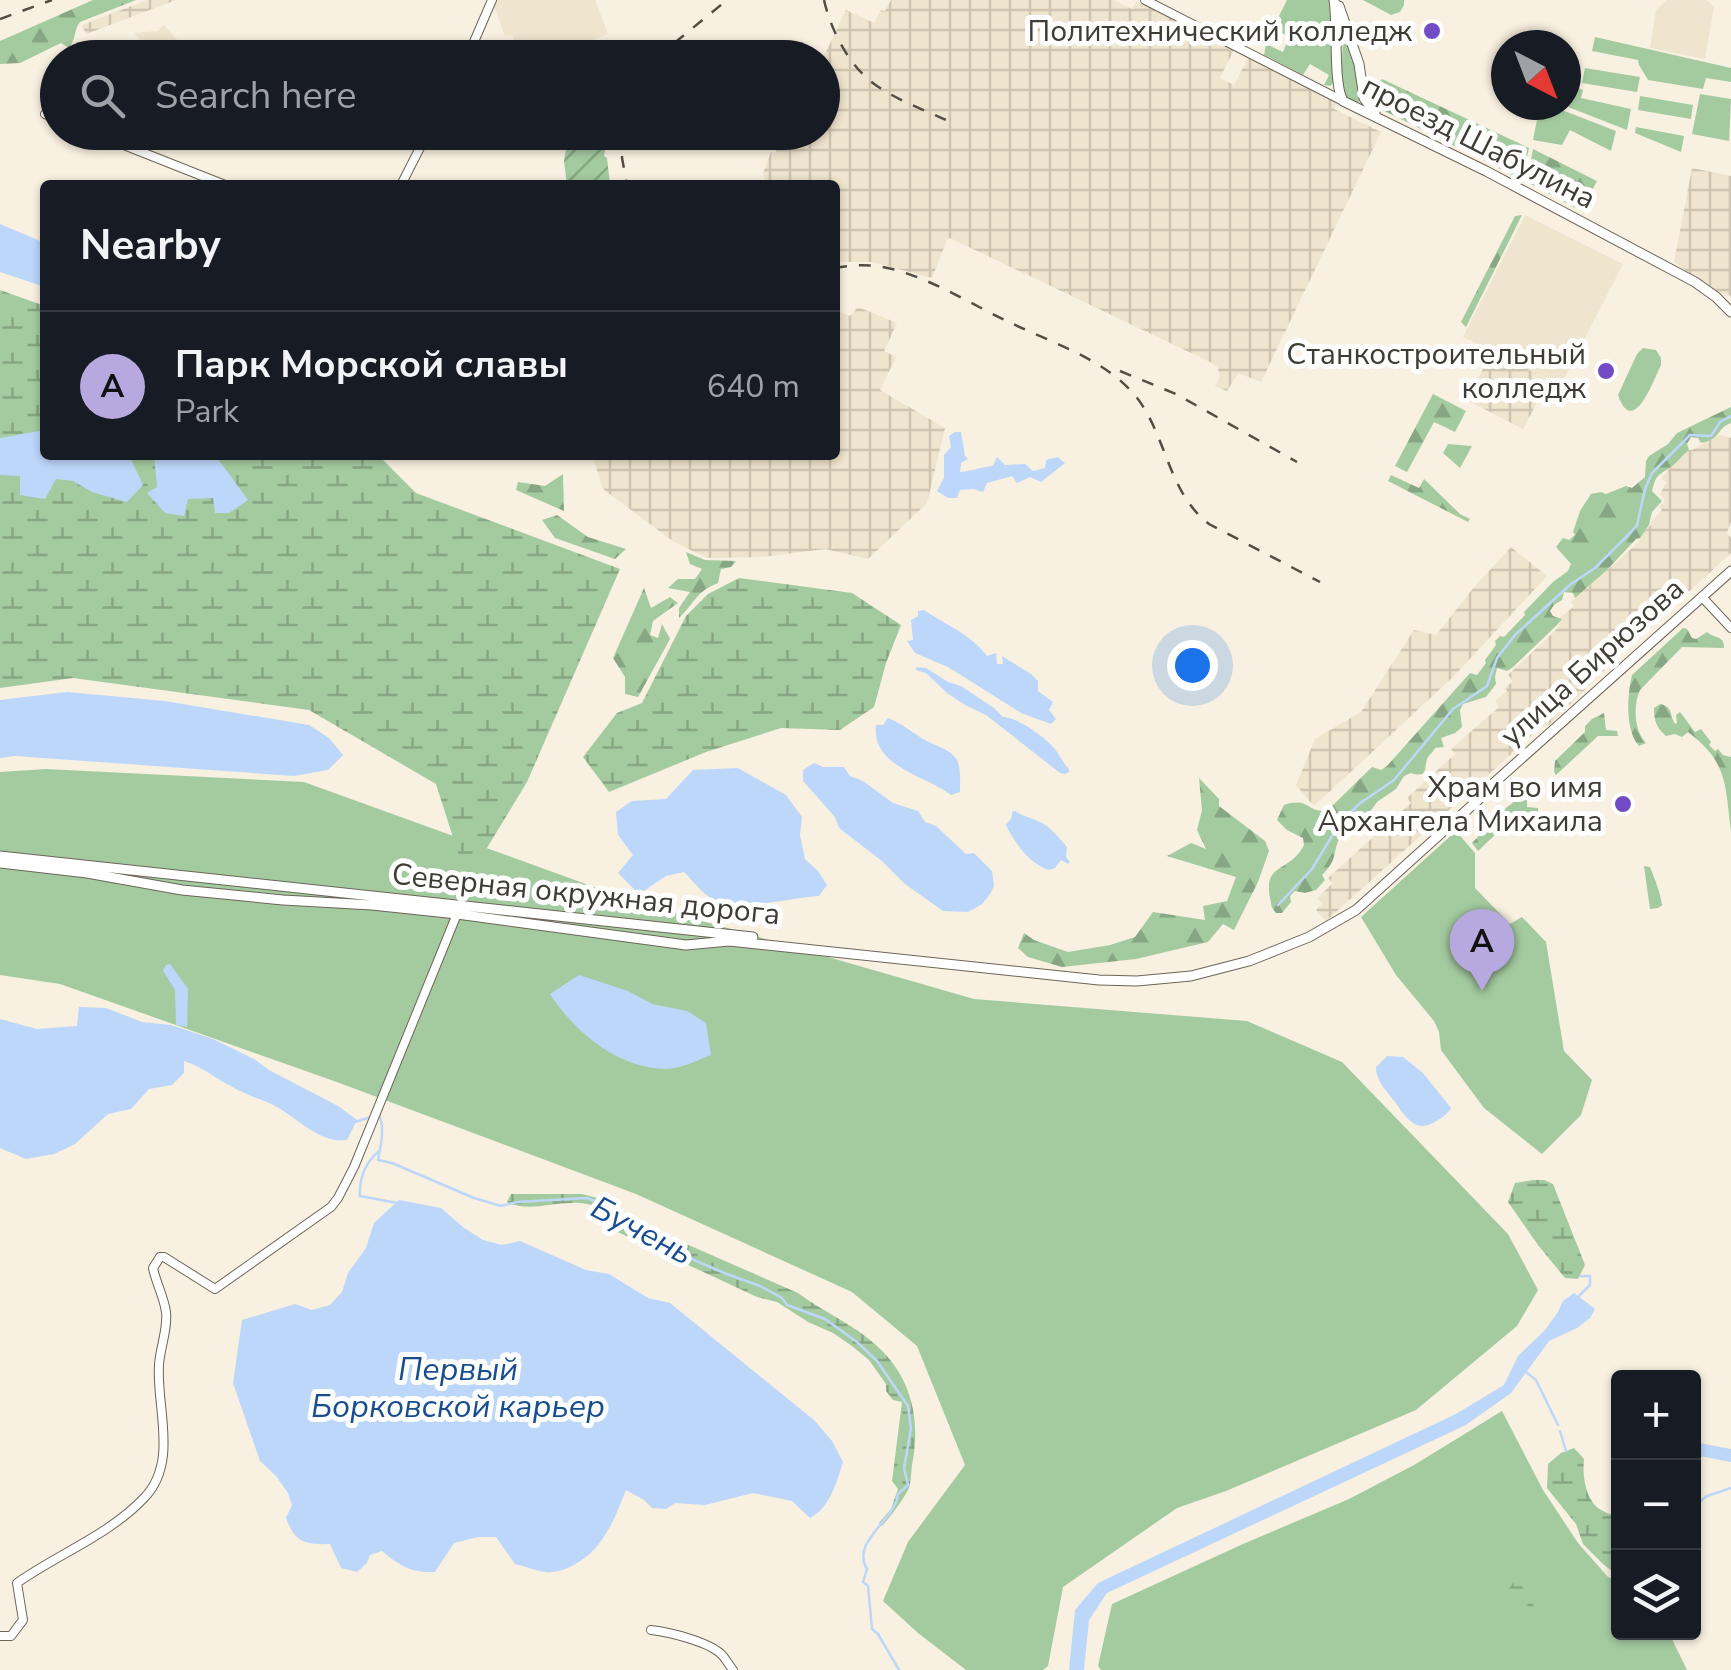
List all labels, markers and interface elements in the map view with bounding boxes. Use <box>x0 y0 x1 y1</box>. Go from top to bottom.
place label: Политехнический колледж <box>1027 11 1412 52</box>
marker: Политехнический колледж <box>1421 20 1443 42</box>
north arrow <box>1491 30 1581 120</box>
search box <box>40 40 840 150</box>
street label: проезд Шабулина <box>1355 66 1603 219</box>
icon: search <box>75 68 130 123</box>
text: Search here <box>155 70 356 121</box>
text: Nearby <box>80 217 221 274</box>
place label: Станкостроительный колледж <box>1286 334 1586 409</box>
text: Парк Морской славы <box>175 339 568 390</box>
marker: Станкостроительный колледж <box>1595 360 1617 382</box>
text: A <box>101 365 124 408</box>
text: 640 m <box>707 365 800 408</box>
text: Park <box>175 390 239 433</box>
street label: улица Бирюзова <box>1492 569 1693 756</box>
your location <box>1167 640 1218 691</box>
place label: Храм во имя Архангела Михаила <box>1317 767 1603 842</box>
marker: Храм во имя Архангела Михаила <box>1612 793 1634 815</box>
street label: Северная окружная дорога <box>390 854 782 935</box>
pin: A <box>1450 908 1514 991</box>
water label: Бучень <box>584 1186 700 1275</box>
water label: Первый Борковской карьер <box>311 1348 605 1428</box>
map controls <box>1611 1370 1701 1640</box>
button: + <box>1611 1370 1701 1460</box>
button: − <box>1611 1460 1701 1550</box>
button: layers <box>1611 1550 1701 1640</box>

